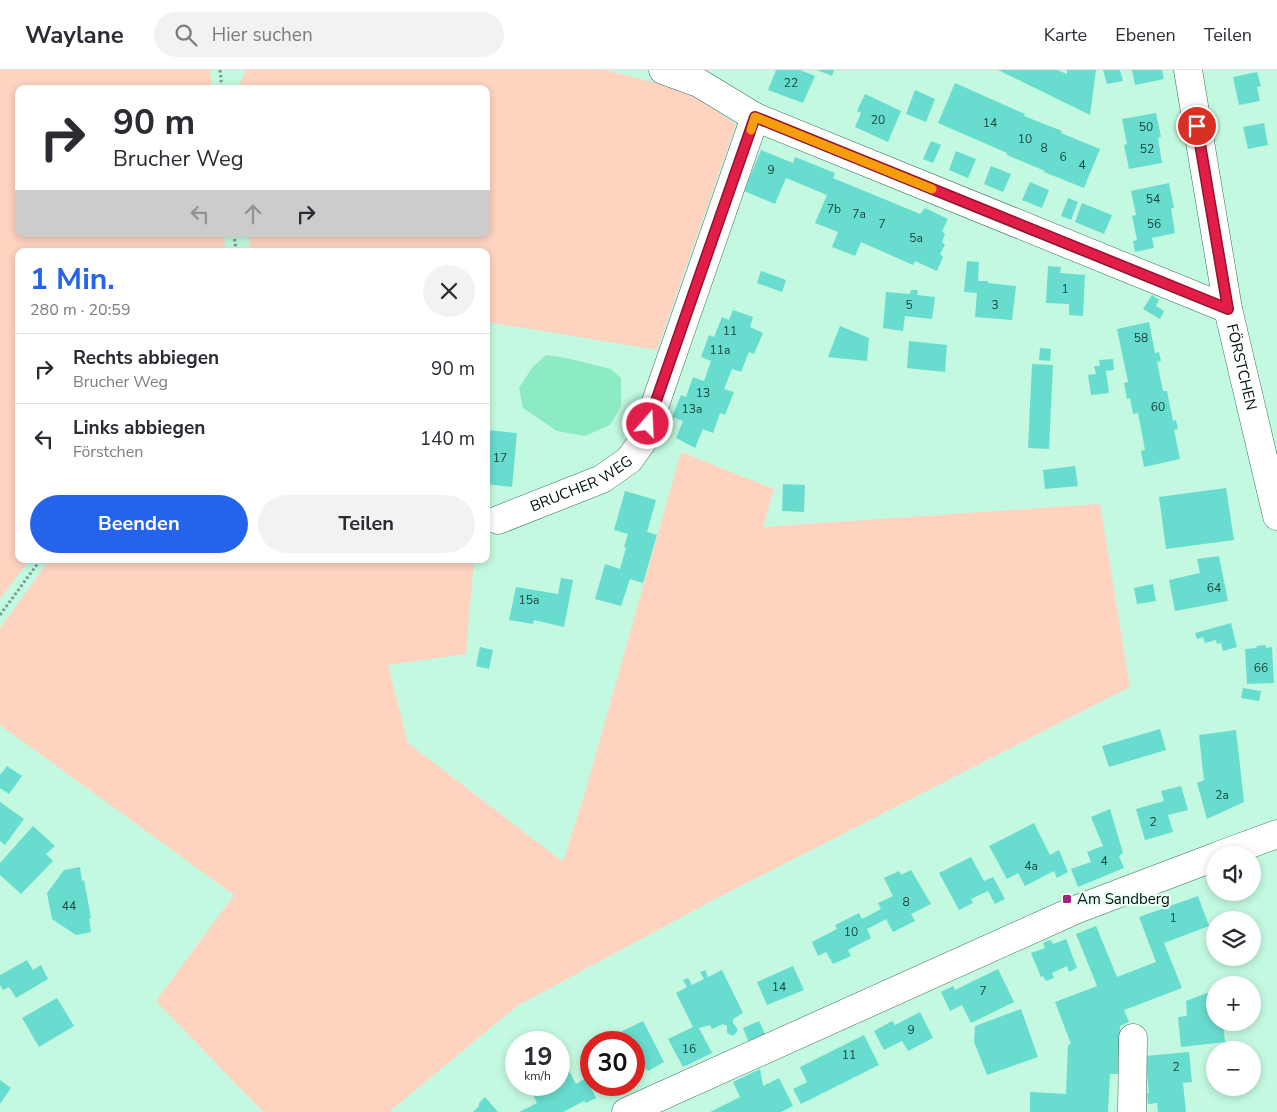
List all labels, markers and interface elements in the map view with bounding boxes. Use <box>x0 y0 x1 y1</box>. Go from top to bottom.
search box <box>154 12 504 57</box>
text: Waylane <box>25 19 124 51</box>
icon: search <box>172 21 200 49</box>
text: Hier suchen <box>212 22 313 48</box>
text: Karte <box>1044 23 1087 47</box>
text: Ebenen <box>1115 23 1176 47</box>
text: Teilen <box>1204 23 1252 47</box>
house number: 22 <box>784 75 798 91</box>
text: 90 m <box>113 99 195 146</box>
icon: right <box>30 105 95 170</box>
pin <box>1176 105 1218 147</box>
house number: 20 <box>871 112 885 128</box>
icon: arrive <box>1183 112 1211 140</box>
house number: 14 <box>983 115 997 131</box>
house number: 50 <box>1139 119 1153 135</box>
house number: 10 <box>1018 131 1032 147</box>
house number: 8 <box>1040 140 1048 156</box>
house number: 52 <box>1140 141 1154 157</box>
text: Brucher Weg <box>113 144 244 174</box>
house number: 6 <box>1059 149 1067 165</box>
house number: 4 <box>1078 157 1086 173</box>
house number: 9 <box>767 162 775 178</box>
house number: 54 <box>1146 191 1160 207</box>
icon: left <box>186 200 214 228</box>
icon: ahead <box>239 200 267 228</box>
icon: right <box>292 200 320 228</box>
house number: 7b <box>827 201 841 217</box>
house number: 7a <box>852 206 866 222</box>
house number: 7 <box>878 216 886 232</box>
house number: 56 <box>1147 216 1161 232</box>
house number: 5a <box>909 230 923 246</box>
text: 1 Min. <box>30 259 115 300</box>
button: close <box>423 265 475 317</box>
house number: 1 <box>1061 281 1069 297</box>
house number: 5 <box>905 297 913 313</box>
house number: 3 <box>991 297 999 313</box>
text: 280 m · 20:59 <box>30 299 131 321</box>
street label: FÖRSTCHEN <box>1222 322 1262 412</box>
house number: 11 <box>723 323 737 339</box>
house number: 58 <box>1134 330 1148 346</box>
house number: 11a <box>710 342 730 358</box>
text: Rechts abbiegen <box>73 345 219 371</box>
icon: right <box>30 355 58 383</box>
text: 90 m <box>431 356 475 382</box>
text: Brucher Weg <box>73 371 168 393</box>
house number: 13 <box>696 385 710 401</box>
position arrow <box>621 397 673 449</box>
house number: 60 <box>1151 399 1165 415</box>
house number: 13a <box>682 401 702 417</box>
text: Links abbiegen <box>73 415 205 441</box>
icon: left <box>30 425 58 453</box>
text: 140 m <box>420 426 475 452</box>
text: Förstchen <box>73 441 143 463</box>
house number: 17 <box>493 450 507 466</box>
street label: BRUCHER WEG <box>527 451 636 516</box>
button: Beenden <box>30 495 248 553</box>
button: Teilen <box>258 495 475 553</box>
house number: 64 <box>1207 580 1221 596</box>
house number: 15a <box>519 592 539 608</box>
house number: 66 <box>1254 660 1268 676</box>
house number: 2a <box>1215 787 1229 803</box>
house number: 2 <box>1149 814 1157 830</box>
map controls <box>1206 846 1261 1096</box>
button: sound <box>1206 846 1261 901</box>
house number: 4 <box>1100 853 1108 869</box>
house number: 4a <box>1024 858 1038 874</box>
place label: Am Sandberg <box>1077 889 1170 909</box>
marker: Am Sandberg <box>1061 893 1073 905</box>
house number: 8 <box>902 894 910 910</box>
house number: 44 <box>62 898 76 914</box>
house number: 1 <box>1169 910 1177 926</box>
button: layers <box>1206 911 1261 966</box>
house number: 10 <box>844 924 858 940</box>
button: + <box>1206 976 1261 1031</box>
house number: 14 <box>772 979 786 995</box>
house number: 7 <box>979 983 987 999</box>
house number: 9 <box>907 1022 915 1038</box>
speed limit sign: 30 <box>580 1031 645 1096</box>
text: 19 <box>522 1040 553 1074</box>
house number: 16 <box>682 1041 696 1057</box>
button: − <box>1206 1041 1261 1096</box>
house number: 11 <box>842 1047 856 1063</box>
house number: 2 <box>1172 1059 1180 1075</box>
text: km/h <box>524 1068 551 1084</box>

